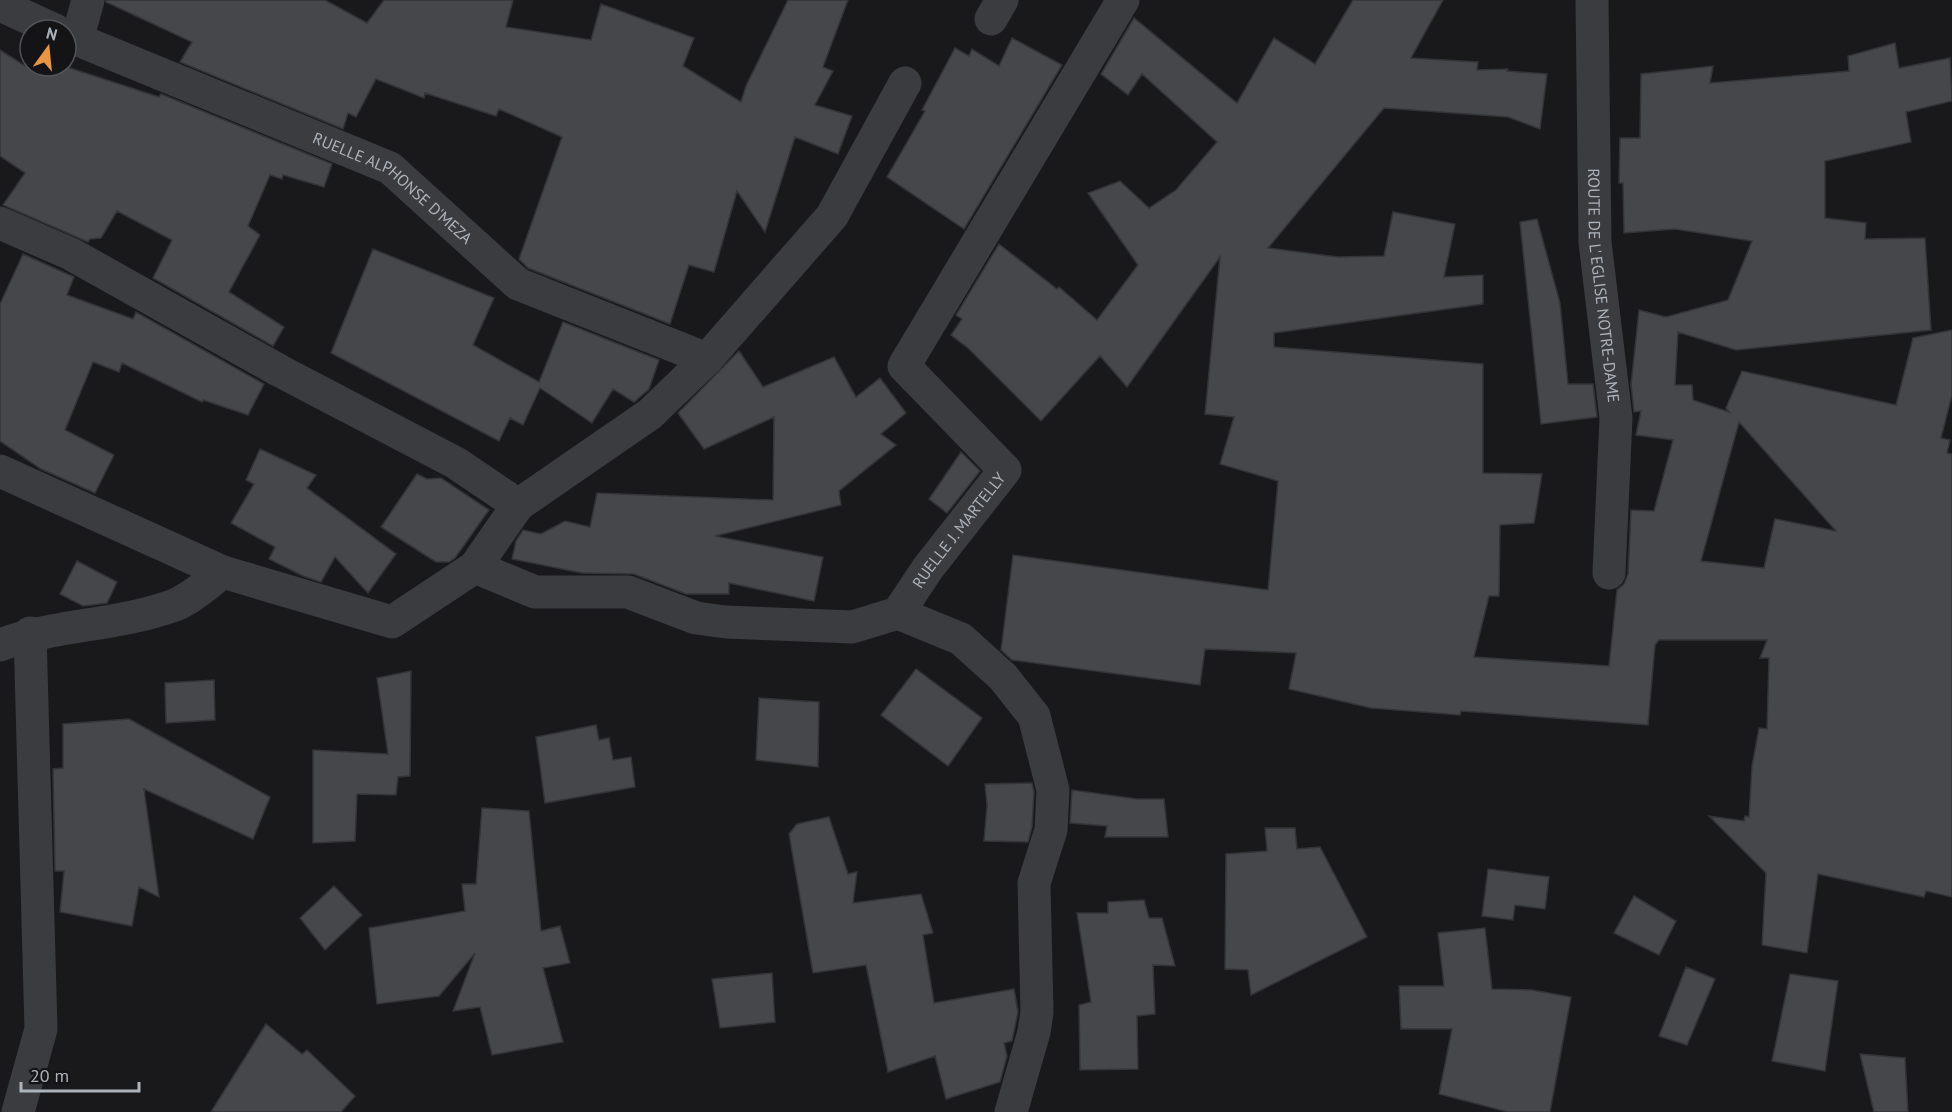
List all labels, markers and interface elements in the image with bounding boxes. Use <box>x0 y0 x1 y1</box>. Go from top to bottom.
north arrow <box>18 18 78 78</box>
text: N <box>44 22 60 45</box>
street label: RUELLE ALPHONSE D'MEZA <box>310 127 477 248</box>
street label: ROUTE DE L' EGLISE NOTRE-DAME <box>1584 168 1624 404</box>
street label: RUELLE J. MARTELLY <box>908 468 1010 592</box>
scale bar <box>21 1055 140 1093</box>
text: 20 m <box>30 1064 69 1087</box>

